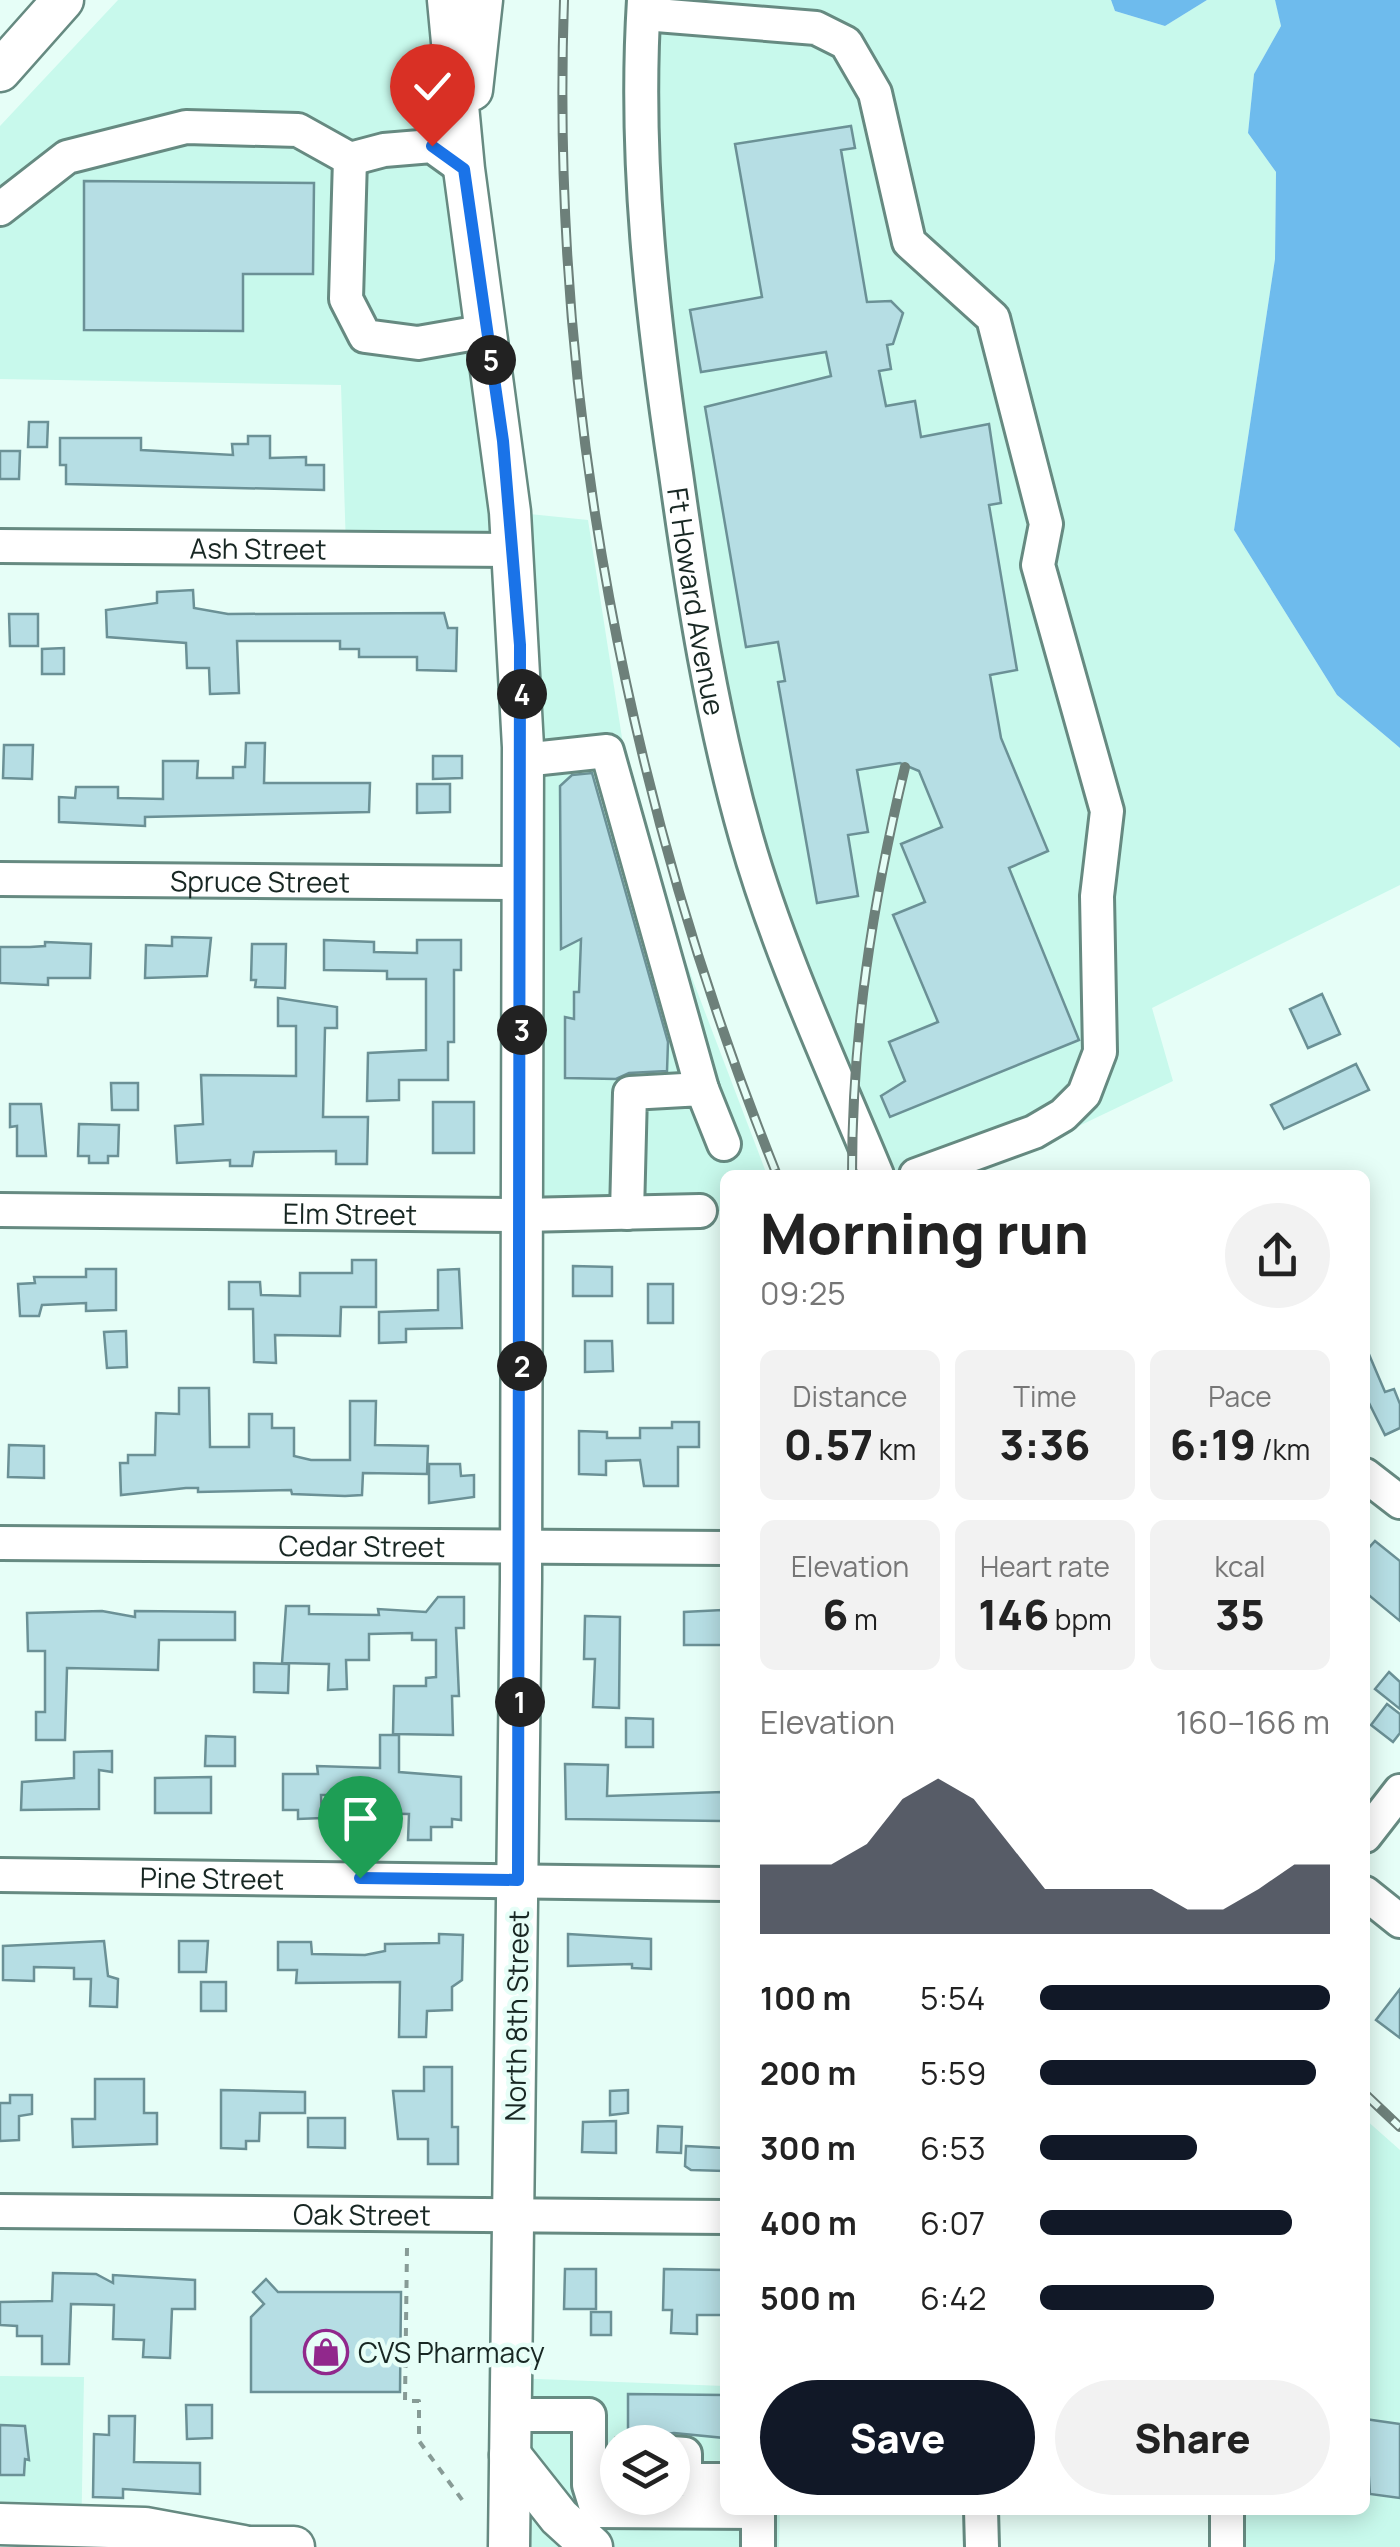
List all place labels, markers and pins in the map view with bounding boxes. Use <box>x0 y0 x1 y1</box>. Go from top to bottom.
pin <box>390 44 475 147</box>
pin: 5 <box>466 335 516 385</box>
pin: 4 <box>497 669 547 719</box>
pin: 3 <box>497 1005 547 1055</box>
pin: 2 <box>497 1341 547 1391</box>
pin: 1 <box>495 1677 545 1727</box>
pin <box>318 1776 403 1879</box>
shop icon: CVS Pharmacy <box>303 2329 349 2375</box>
place label: CVS Pharmacy <box>358 2333 545 2371</box>

